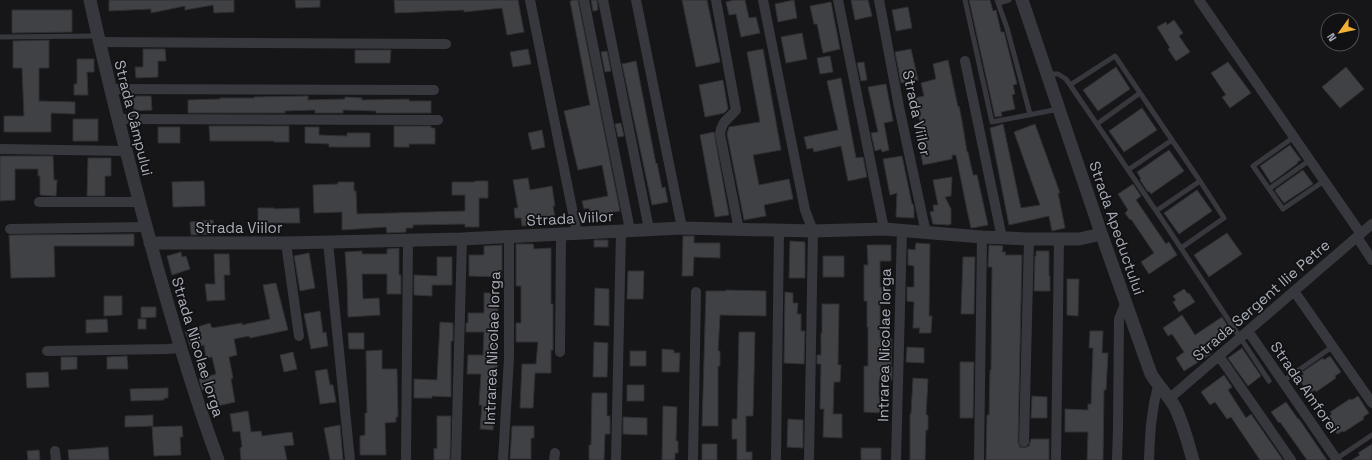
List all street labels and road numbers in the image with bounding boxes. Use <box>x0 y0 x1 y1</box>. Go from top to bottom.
street label: Strada Câmpului <box>110 58 158 178</box>
street label: Strada Viilor <box>899 68 935 158</box>
street label: Strada Apeductului <box>1085 159 1149 297</box>
street label: Strada Viilor <box>526 206 614 230</box>
street label: Strada Viilor <box>195 218 283 237</box>
street label: Strada Sergent Ilie Petre <box>1188 235 1334 365</box>
street label: Intrarea Nicolae Iorga <box>873 268 895 422</box>
street label: Intrarea Nicolae Iorga <box>480 271 504 425</box>
street label: Strada Nicolae Iorga <box>168 275 228 420</box>
street label: Strada Amforei <box>1266 338 1344 436</box>

